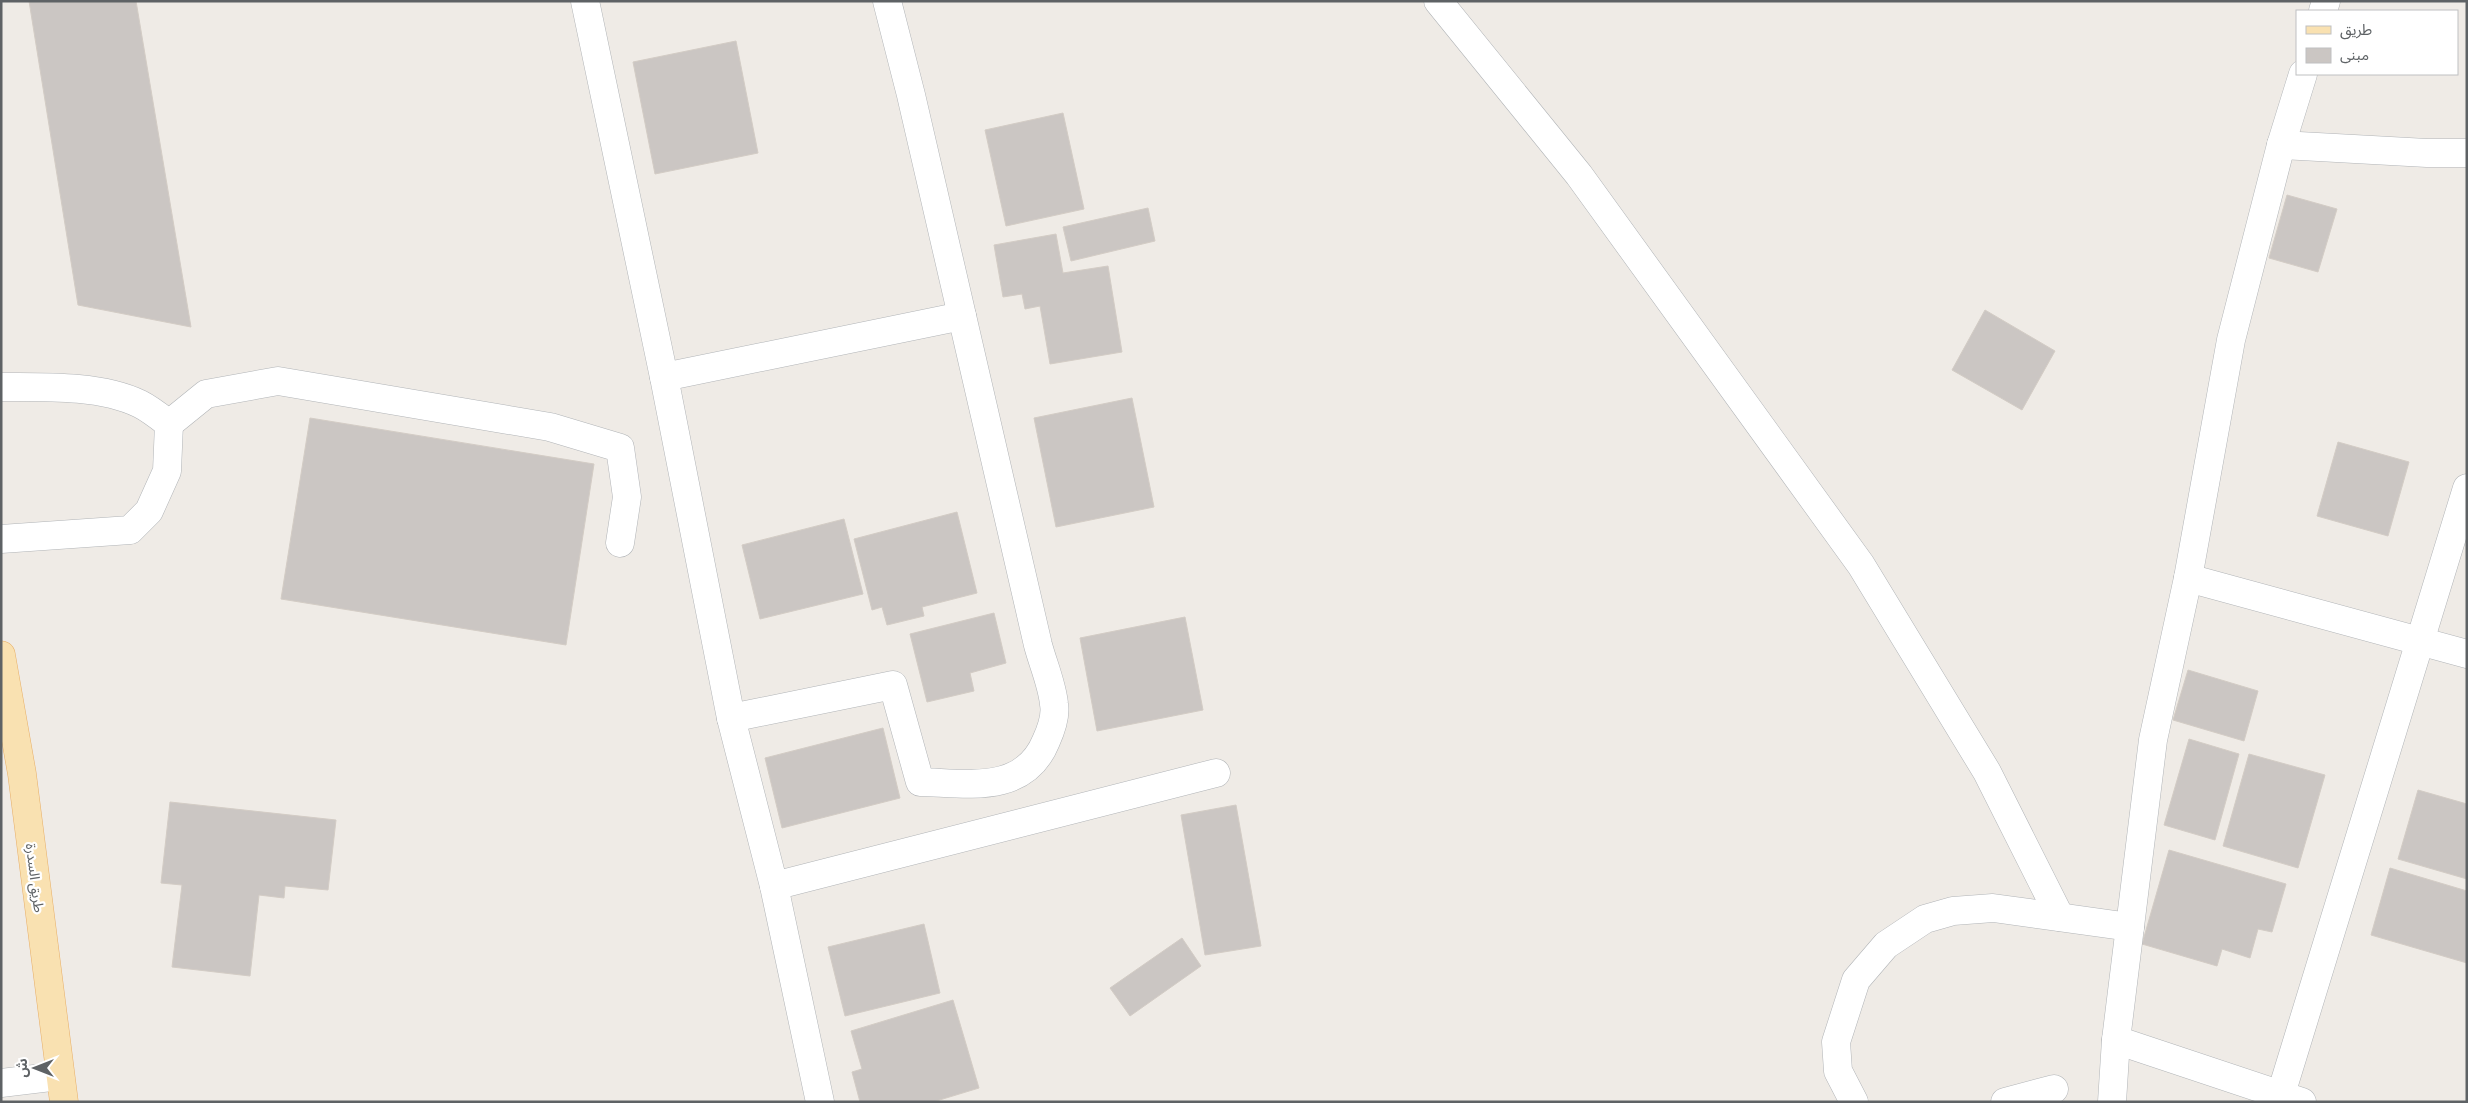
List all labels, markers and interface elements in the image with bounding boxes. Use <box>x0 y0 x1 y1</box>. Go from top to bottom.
legend <box>2296 10 2458 75</box>
text: طريق <box>2340 19 2372 40</box>
text: مبنى <box>2340 44 2369 65</box>
street label: طريق السدرة <box>21 842 48 914</box>
north arrow <box>10 1043 60 1093</box>
text: ش <box>13 1058 31 1078</box>

